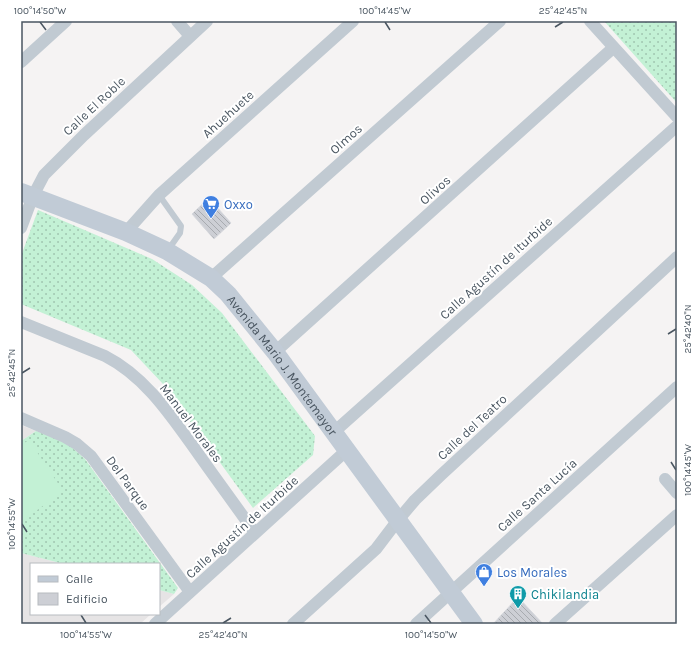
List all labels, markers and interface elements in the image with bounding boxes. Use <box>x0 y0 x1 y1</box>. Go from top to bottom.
text: 100°14'50"W <box>14 5 66 17</box>
text: 100°14'45"W <box>359 5 411 17</box>
text: 25°42'45"N <box>539 5 587 17</box>
street label: Calle El Roble <box>60 73 128 139</box>
street label: Ahuehuete <box>199 87 257 141</box>
street label: Olmos <box>327 121 365 157</box>
street label: Olivos <box>416 172 454 208</box>
supermarket icon: Oxxo <box>201 194 221 219</box>
place label: Oxxo <box>224 197 253 212</box>
street label: Calle Agustín de Iturbide <box>437 213 555 322</box>
street label: Avenida Mario J. Montemayor <box>224 292 341 438</box>
text: 25°42'40"N <box>682 305 694 354</box>
text: 25°42'45"N <box>6 349 18 397</box>
street label: Manuel Morales <box>157 381 225 465</box>
street label: Calle del Teatro <box>434 391 510 463</box>
text: 100°14'45"W <box>682 444 694 496</box>
street label: Del Parque <box>103 453 153 514</box>
street label: Calle Santa Lucía <box>494 455 580 535</box>
street label: Calle Agustín de Iturbide <box>183 472 301 581</box>
text: 100°14'55"W <box>6 498 18 550</box>
shop icon: Los Morales <box>474 562 494 587</box>
legend <box>30 563 160 615</box>
place label: Los Morales <box>497 565 567 580</box>
text: Calle <box>66 572 93 586</box>
building icon: Chikilandia <box>508 584 528 609</box>
place label: Chikilandia <box>531 587 599 602</box>
text: Edificio <box>66 592 107 606</box>
text: 100°14'55"W <box>60 629 112 641</box>
text: 25°42'40"N <box>199 629 248 641</box>
text: 100°14'50"W <box>405 629 457 641</box>

